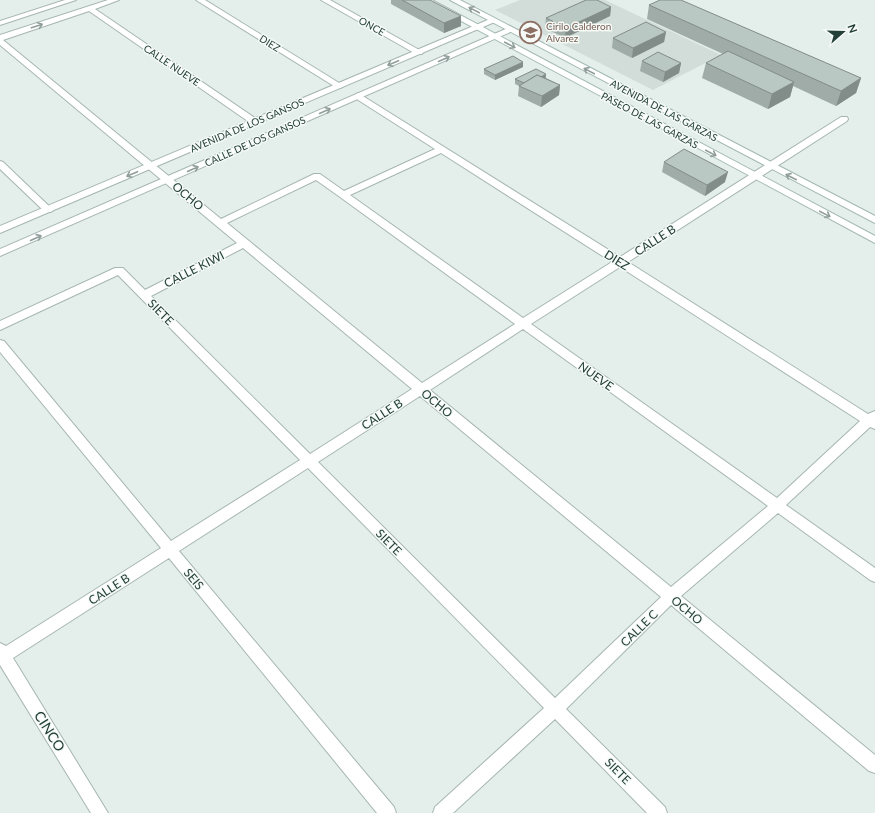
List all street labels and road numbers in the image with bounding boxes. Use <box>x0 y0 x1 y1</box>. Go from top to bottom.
street label: ONCE <box>357 14 387 38</box>
street label: DIEZ <box>257 32 283 54</box>
street label: CALLE NUEVE <box>142 42 203 88</box>
street label: AVENIDA DE LAS GARZAS <box>608 77 720 143</box>
street label: PASEO DE LAS GARZAS <box>599 89 701 151</box>
street label: AVENIDA DE LOS GANSOS <box>188 95 306 155</box>
street label: CALLE DE LOS GANSOS <box>203 113 307 169</box>
street label: OCHO <box>169 179 207 214</box>
street label: CALLE B <box>632 221 679 259</box>
street label: CALLE KIWI <box>161 247 227 291</box>
street label: DIEZ <box>602 247 632 273</box>
street label: SIETE <box>145 296 177 328</box>
street label: NUEVE <box>575 358 617 394</box>
street label: OCHO <box>418 386 456 421</box>
street label: CALLE B <box>359 395 406 433</box>
street label: SIETE <box>373 526 405 558</box>
street label: SEIS <box>181 565 207 593</box>
street label: CALLE B <box>86 570 133 608</box>
street label: OCHO <box>668 593 706 628</box>
street label: CALLE C <box>617 606 661 650</box>
street label: CINCO <box>31 708 69 754</box>
street label: SIETE <box>602 755 634 787</box>

